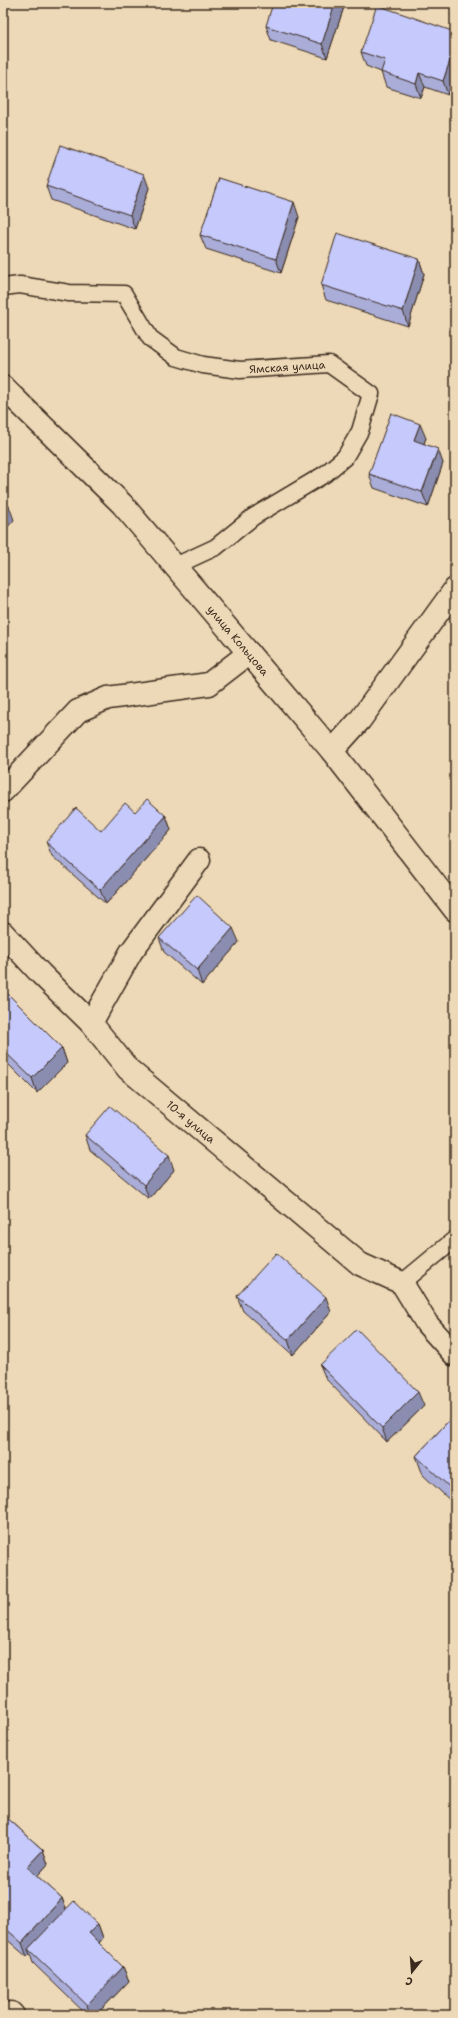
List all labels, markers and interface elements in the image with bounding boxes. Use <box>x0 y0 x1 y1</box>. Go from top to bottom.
street label: Ямская улица <box>249 357 326 377</box>
street label: улица Кольцова <box>203 602 272 679</box>
street label: 10-я улица <box>163 1097 218 1147</box>
north arrow <box>392 1952 432 1992</box>
text: С <box>404 1973 415 1989</box>

